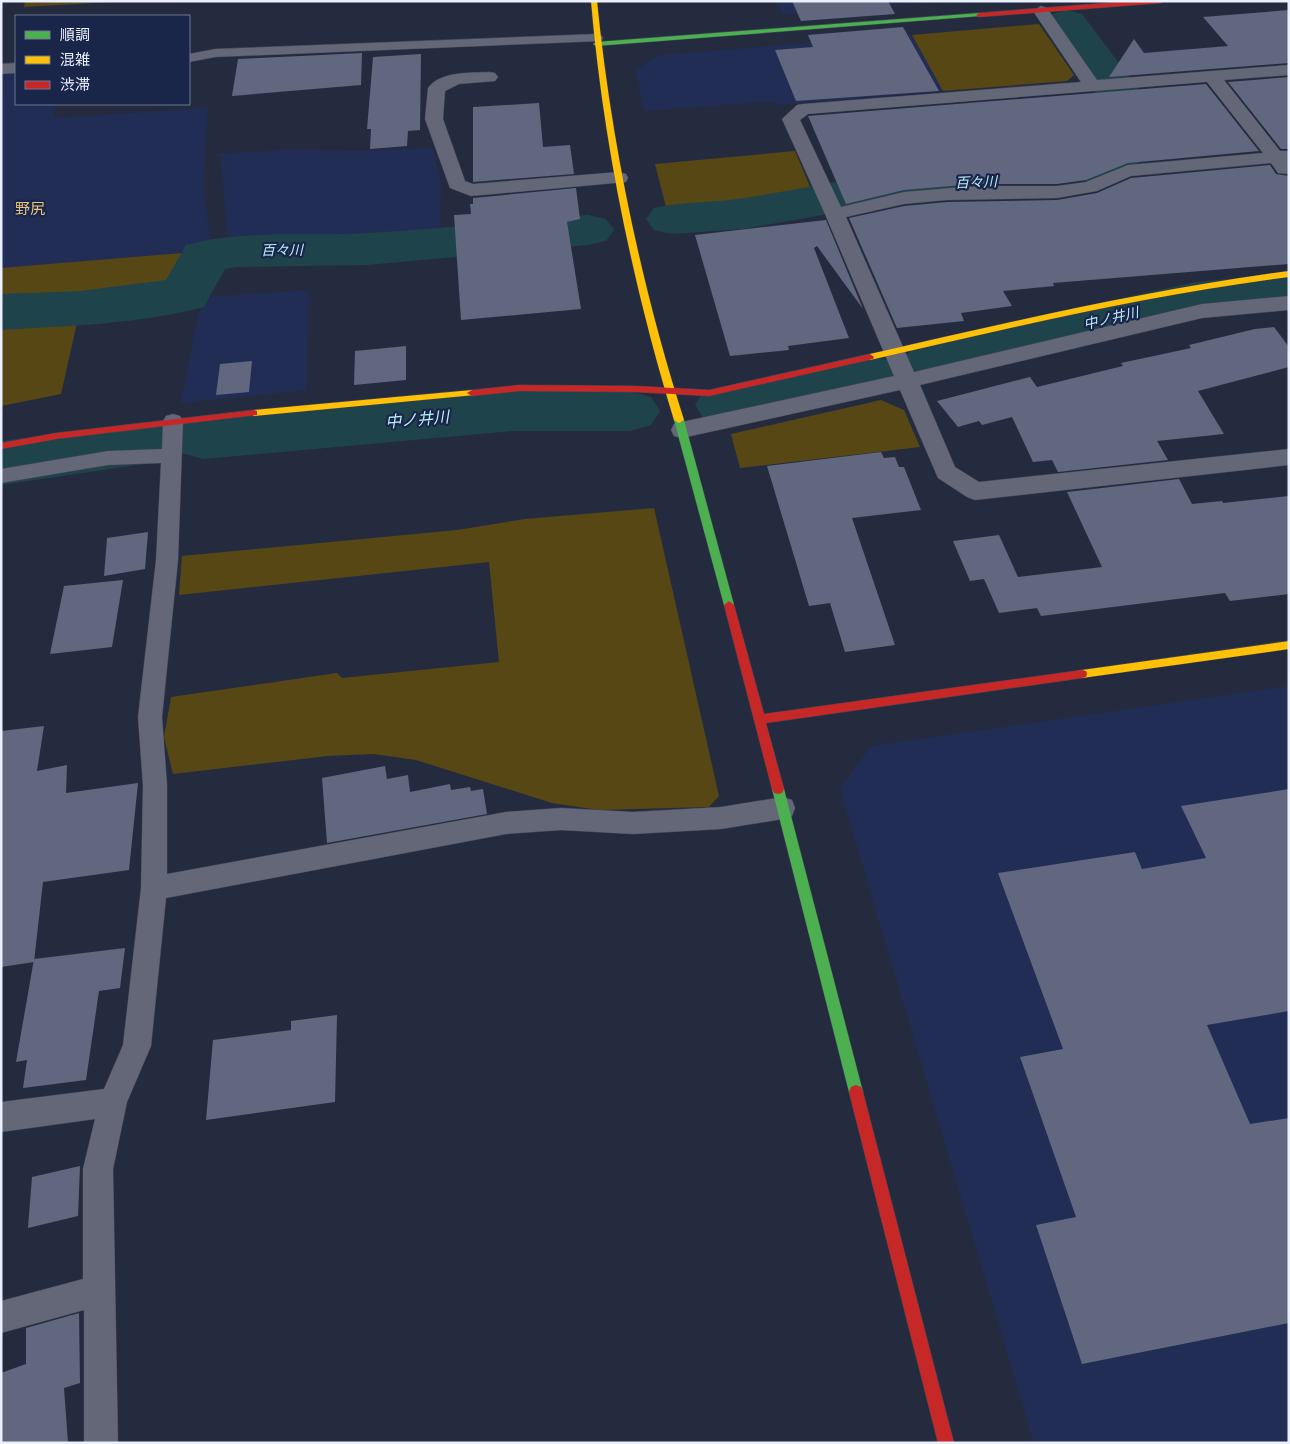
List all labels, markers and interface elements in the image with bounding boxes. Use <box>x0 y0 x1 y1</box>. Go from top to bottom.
legend <box>15 15 190 105</box>
text: 順調 <box>60 26 90 43</box>
text: 混雑 <box>60 51 90 68</box>
text: 渋滞 <box>60 76 90 93</box>
water label: 百々川 <box>955 173 999 191</box>
district label: 野尻 <box>15 200 45 217</box>
water label: 百々川 <box>261 242 305 258</box>
water label: 中ノ井川 <box>1082 303 1142 332</box>
water label: 中ノ井川 <box>384 407 452 431</box>

